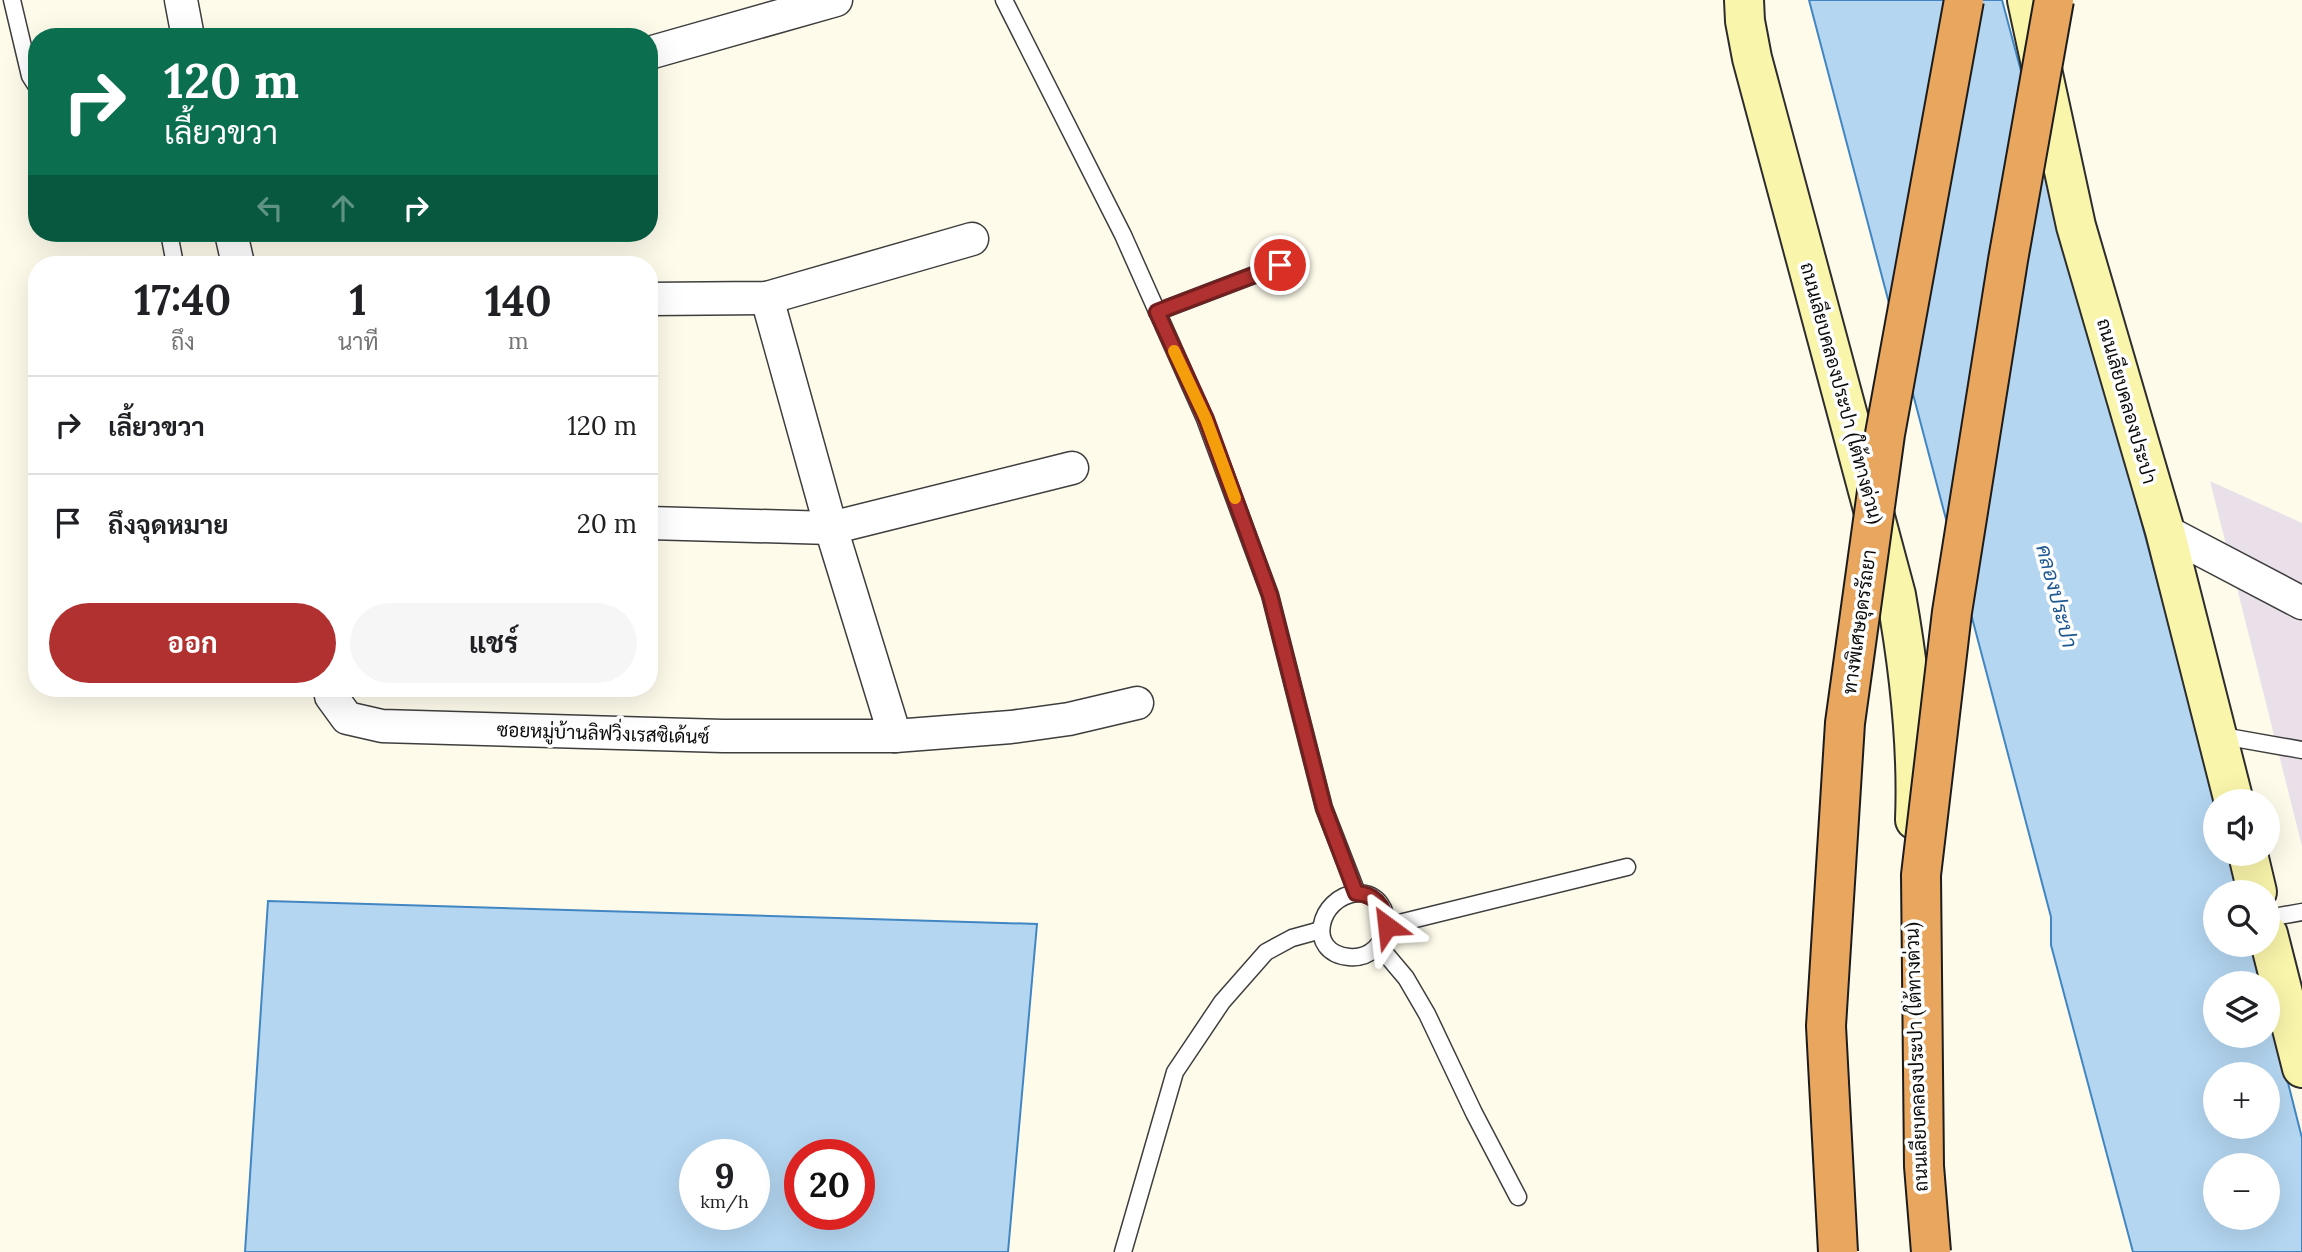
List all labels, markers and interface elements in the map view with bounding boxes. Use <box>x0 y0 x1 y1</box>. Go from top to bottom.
text: 120 m <box>164 49 299 111</box>
icon: right <box>49 56 140 147</box>
text: เลี้ยวขวา <box>164 112 278 153</box>
icon: left <box>251 189 289 227</box>
icon: ahead <box>324 189 362 227</box>
icon: right <box>397 189 435 227</box>
pin <box>1250 235 1310 295</box>
icon: arrive <box>1261 246 1299 284</box>
street label: ถนนเลียบคลองประปา (ใต้ทางด่วน) <box>1795 260 1889 527</box>
text: 17:40 <box>134 273 231 327</box>
text: 1 <box>350 273 367 327</box>
text: 140 <box>485 274 552 328</box>
street label: ถนนเลียบคลองประปา <box>2092 316 2162 486</box>
text: m <box>508 326 529 355</box>
text: ถึง <box>171 327 195 356</box>
text: นาที <box>338 327 379 356</box>
icon: right <box>49 406 87 444</box>
text: 120 m <box>567 409 637 442</box>
text: เลี้ยวขวา <box>108 410 205 443</box>
icon: arrive <box>49 504 87 542</box>
text: 20 m <box>577 507 637 540</box>
text: ถึงจุดหมาย <box>108 508 229 541</box>
water label: คลองประปา <box>2030 541 2084 651</box>
street label: ทางพิเศษอุดรรัถยา <box>1837 548 1882 696</box>
button: ออก <box>49 603 336 683</box>
button: แชร์ <box>350 603 637 683</box>
street label: ซอยหมู่บ้านลิฟวิ่งเรสซิเด้นซ์ <box>496 713 710 751</box>
map controls <box>2203 789 2280 1230</box>
button: sound <box>2203 789 2280 866</box>
button: search <box>2203 880 2280 957</box>
position arrow <box>1350 889 1424 963</box>
street label: ถนนเลียบคลองประปา (ใต้ทางด่วน) <box>1899 922 1934 1192</box>
button: layers <box>2203 971 2280 1048</box>
button: + <box>2203 1062 2280 1139</box>
speed limit sign: 20 <box>784 1139 875 1230</box>
text: 9 <box>714 1153 735 1198</box>
button: − <box>2203 1153 2280 1230</box>
text: km/h <box>700 1190 749 1213</box>

